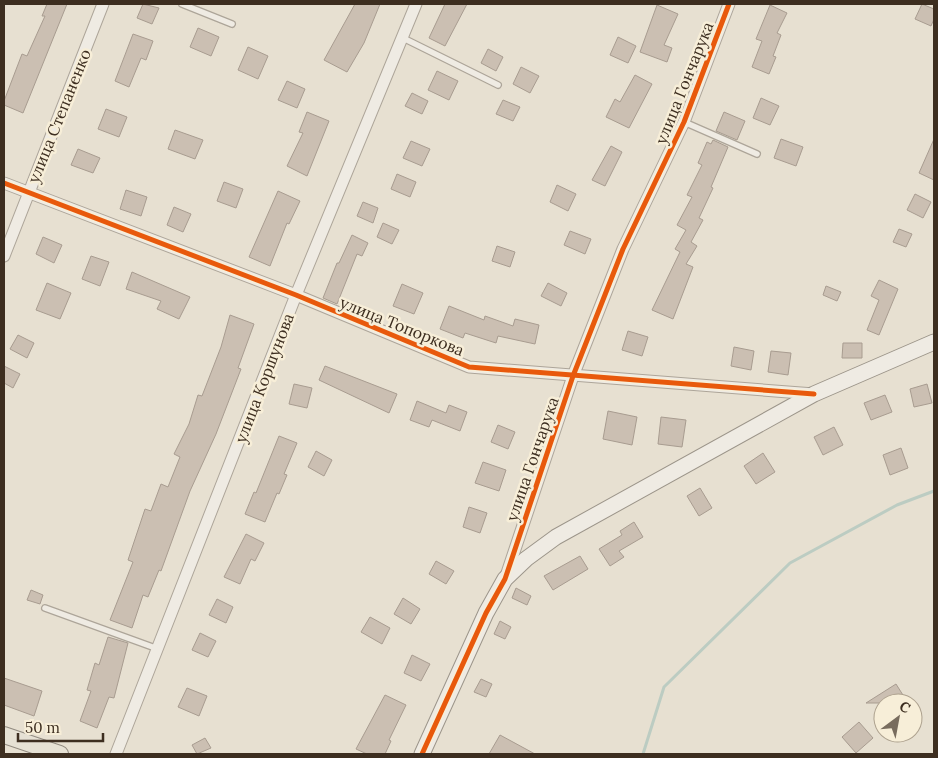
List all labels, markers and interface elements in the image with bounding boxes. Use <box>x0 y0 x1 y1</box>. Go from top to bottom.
street label: улица Гончарука <box>650 19 718 147</box>
street label: улица Степаненко <box>23 46 95 186</box>
street label: улица Топоркова <box>337 292 467 360</box>
street label: улица Коршунова <box>230 310 298 446</box>
street label: улица Гончарука <box>501 394 563 524</box>
north arrow <box>873 693 923 743</box>
text: С <box>896 697 914 717</box>
scale bar <box>18 710 102 742</box>
text: 50 m <box>25 718 60 737</box>

